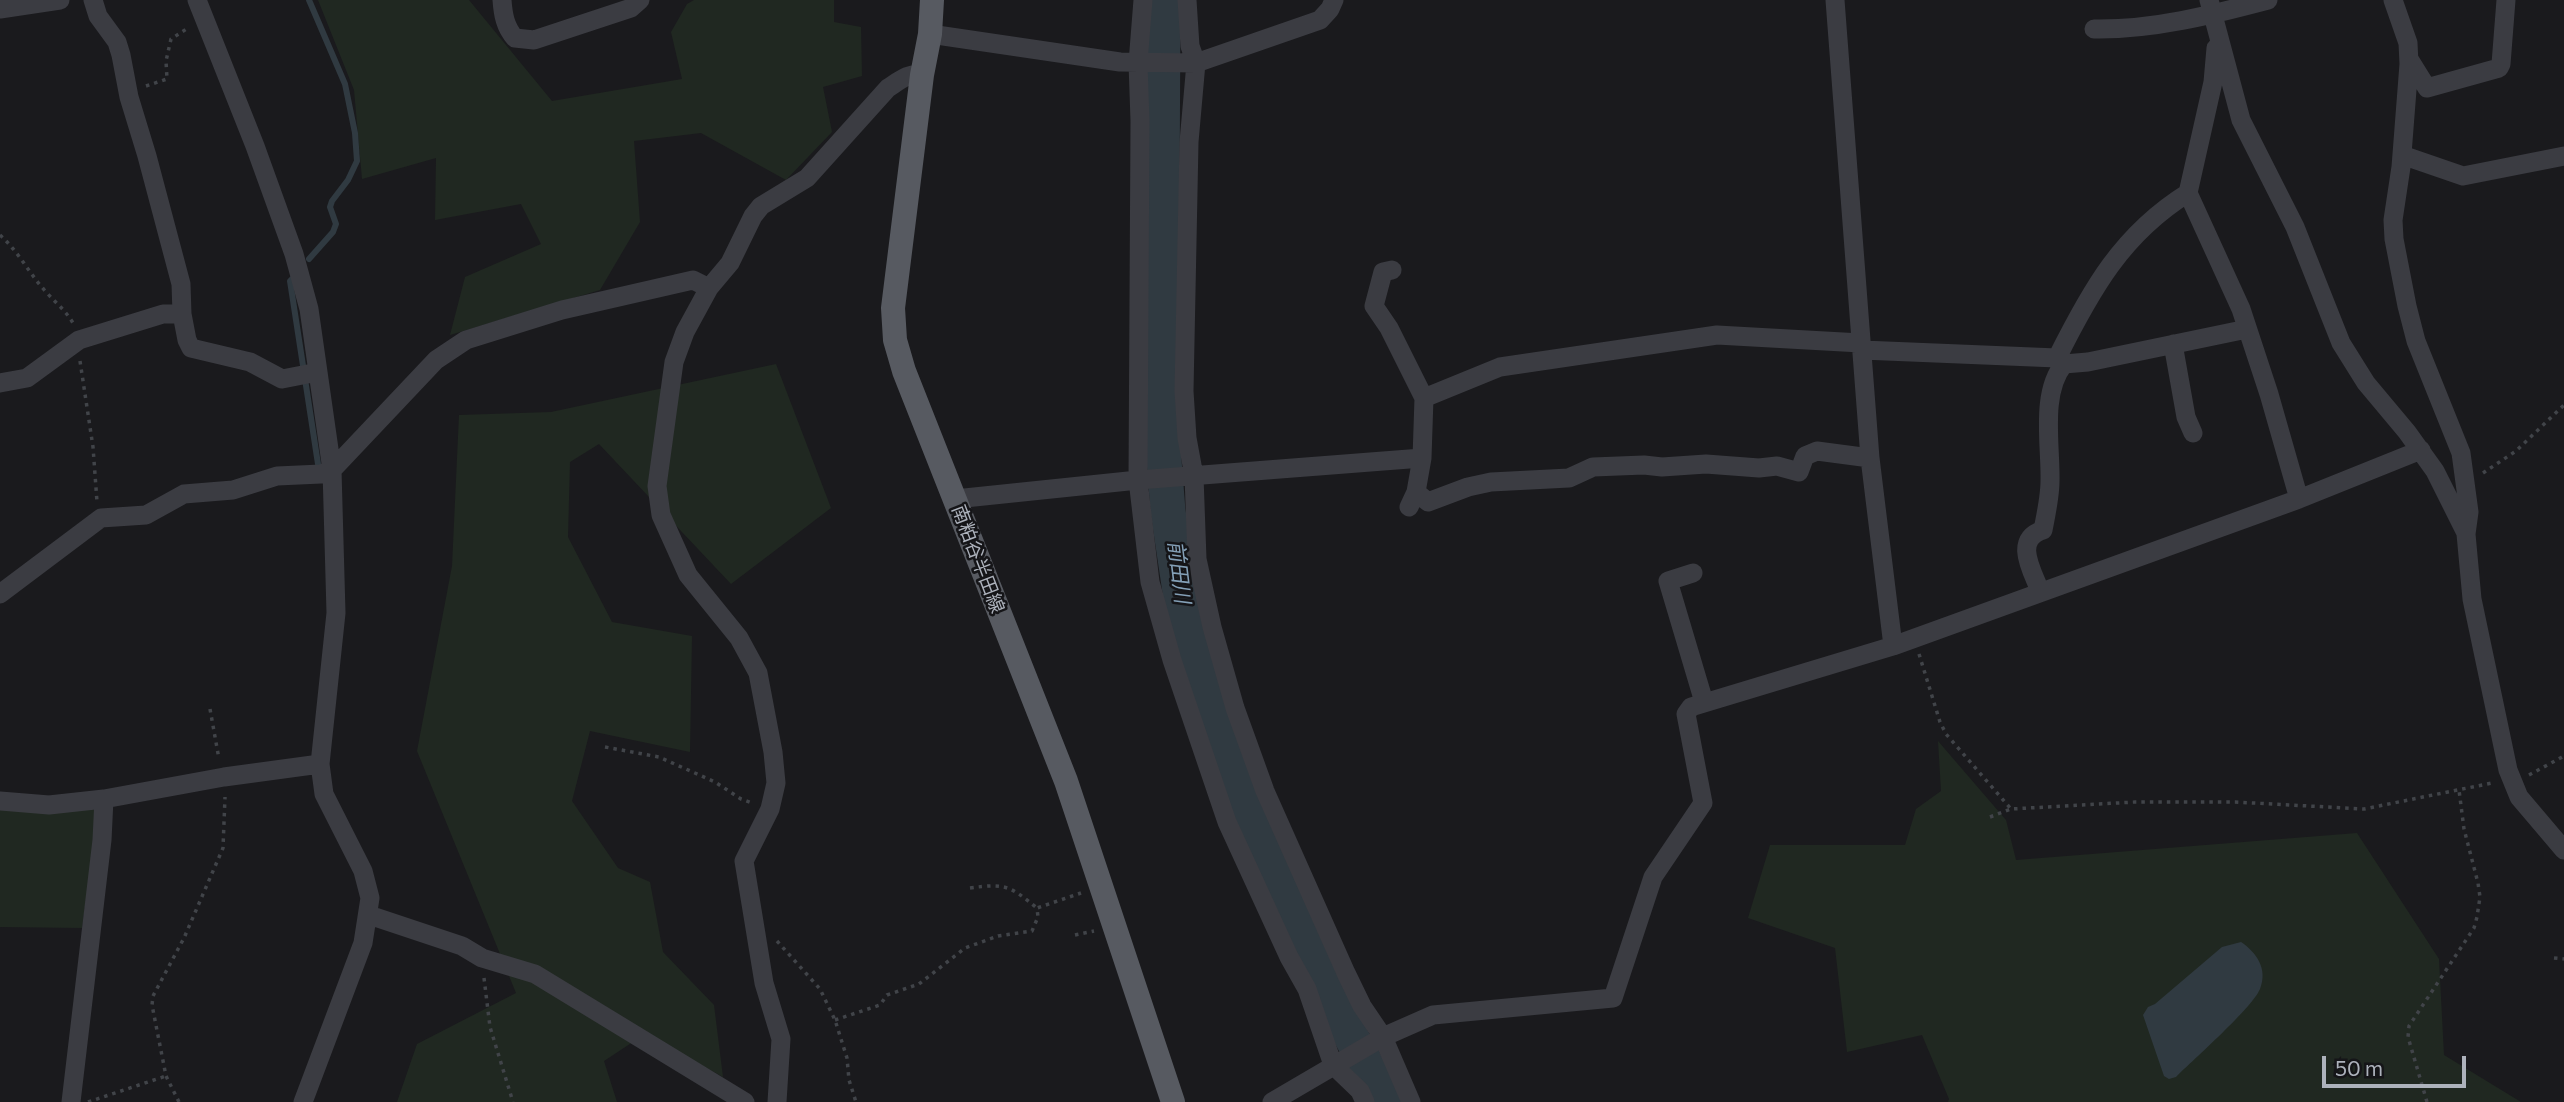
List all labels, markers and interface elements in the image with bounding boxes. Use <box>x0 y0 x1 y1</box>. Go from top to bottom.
street label: 南粕谷半田線 <box>947 502 1009 616</box>
water label: 前田川 <box>1163 539 1195 605</box>
scale bar <box>2326 1042 2470 1086</box>
text: 50 m <box>2335 1055 2383 1080</box>

